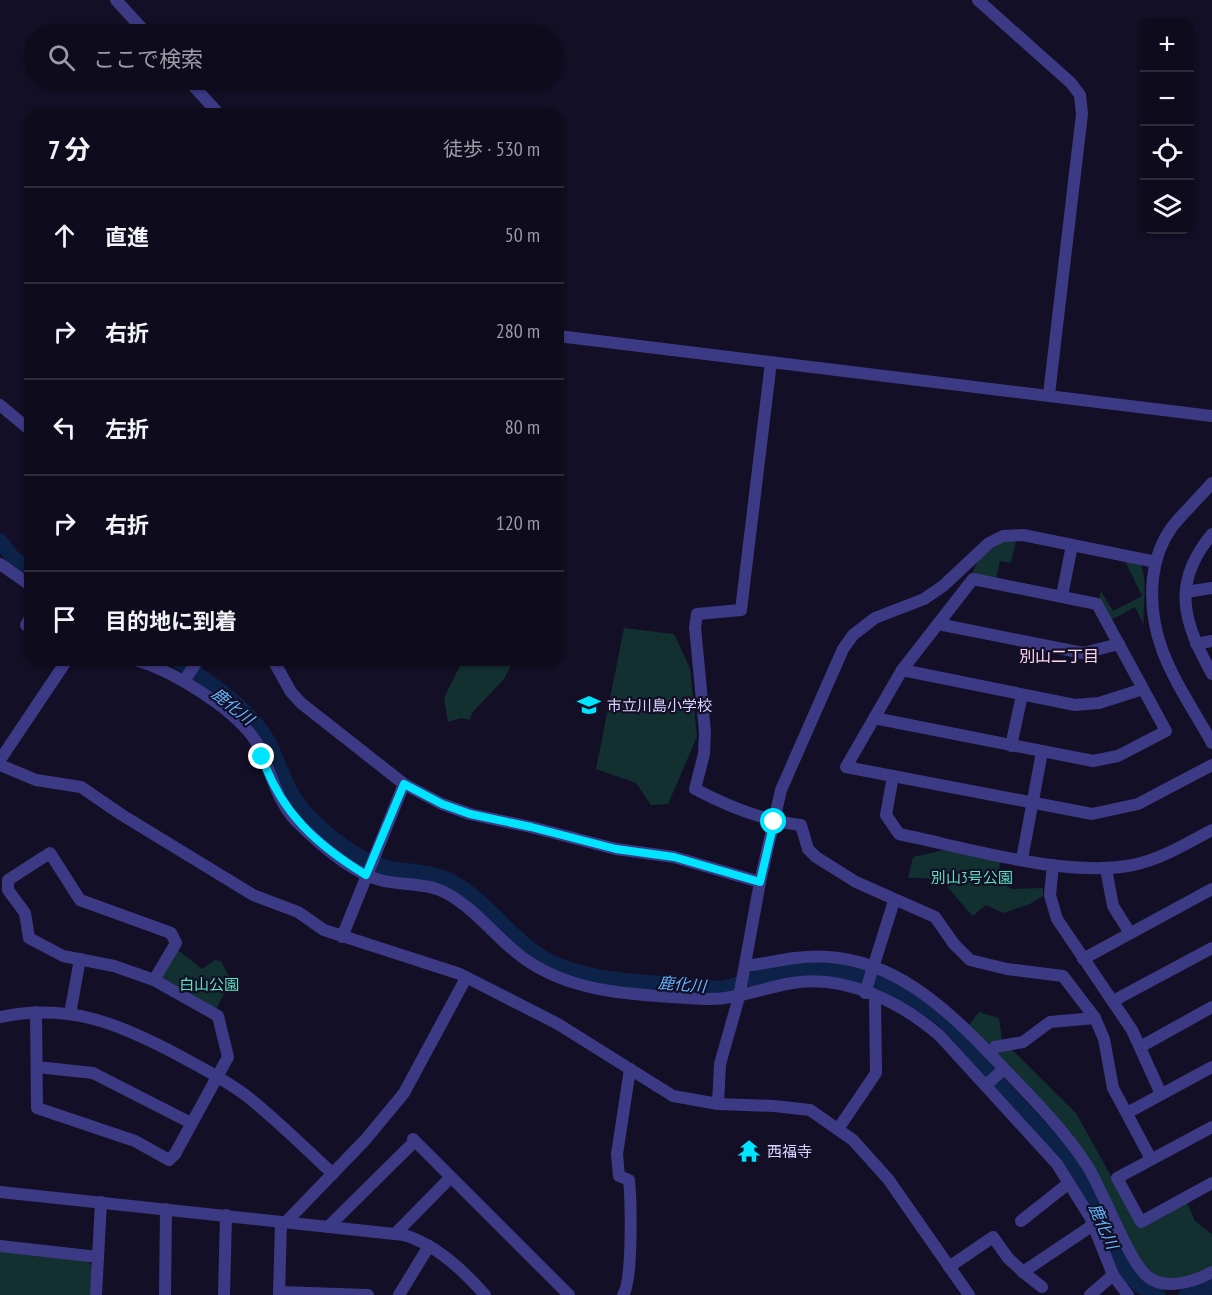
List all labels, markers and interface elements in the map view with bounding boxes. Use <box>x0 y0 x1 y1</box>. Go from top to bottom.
map controls <box>1140 18 1194 234</box>
button: + <box>1140 18 1194 72</box>
search box <box>24 24 564 90</box>
icon: search <box>45 41 78 74</box>
text: ここで検索 <box>93 45 203 73</box>
button: − <box>1140 72 1194 126</box>
button: locate <box>1140 126 1194 180</box>
text: 7 分 <box>48 133 91 166</box>
text: 徒歩 · 530 m <box>443 136 540 162</box>
button: layers <box>1140 180 1194 234</box>
icon: ahead <box>48 219 81 252</box>
text: 50 m <box>505 222 540 248</box>
text: 直進 <box>105 223 149 251</box>
icon: right <box>48 315 81 348</box>
text: 280 m <box>496 318 540 344</box>
text: 右折 <box>105 319 149 347</box>
icon: left <box>48 411 81 444</box>
text: 80 m <box>505 414 540 440</box>
text: 左折 <box>105 415 149 443</box>
icon: right <box>48 507 81 540</box>
text: 120 m <box>496 510 540 536</box>
text: 右折 <box>105 511 149 539</box>
icon: arrive <box>48 603 81 636</box>
text: 目的地に到着 <box>105 607 237 635</box>
district label: 別山二丁目 <box>1019 646 1099 666</box>
water label: 鹿化川 <box>208 683 259 730</box>
school or university icon: 市立川島小学校 <box>576 692 602 718</box>
place label: 市立川島小学校 <box>607 696 712 715</box>
route end <box>248 743 274 769</box>
route start <box>760 808 786 834</box>
park label: 別山3号公園 <box>931 868 1013 887</box>
water label: 鹿化川 <box>657 972 709 996</box>
park label: 白山公園 <box>179 975 239 994</box>
temple icon: 西福寺 <box>736 1138 762 1164</box>
place label: 西福寺 <box>767 1142 812 1161</box>
water label: 鹿化川 <box>1085 1200 1124 1254</box>

